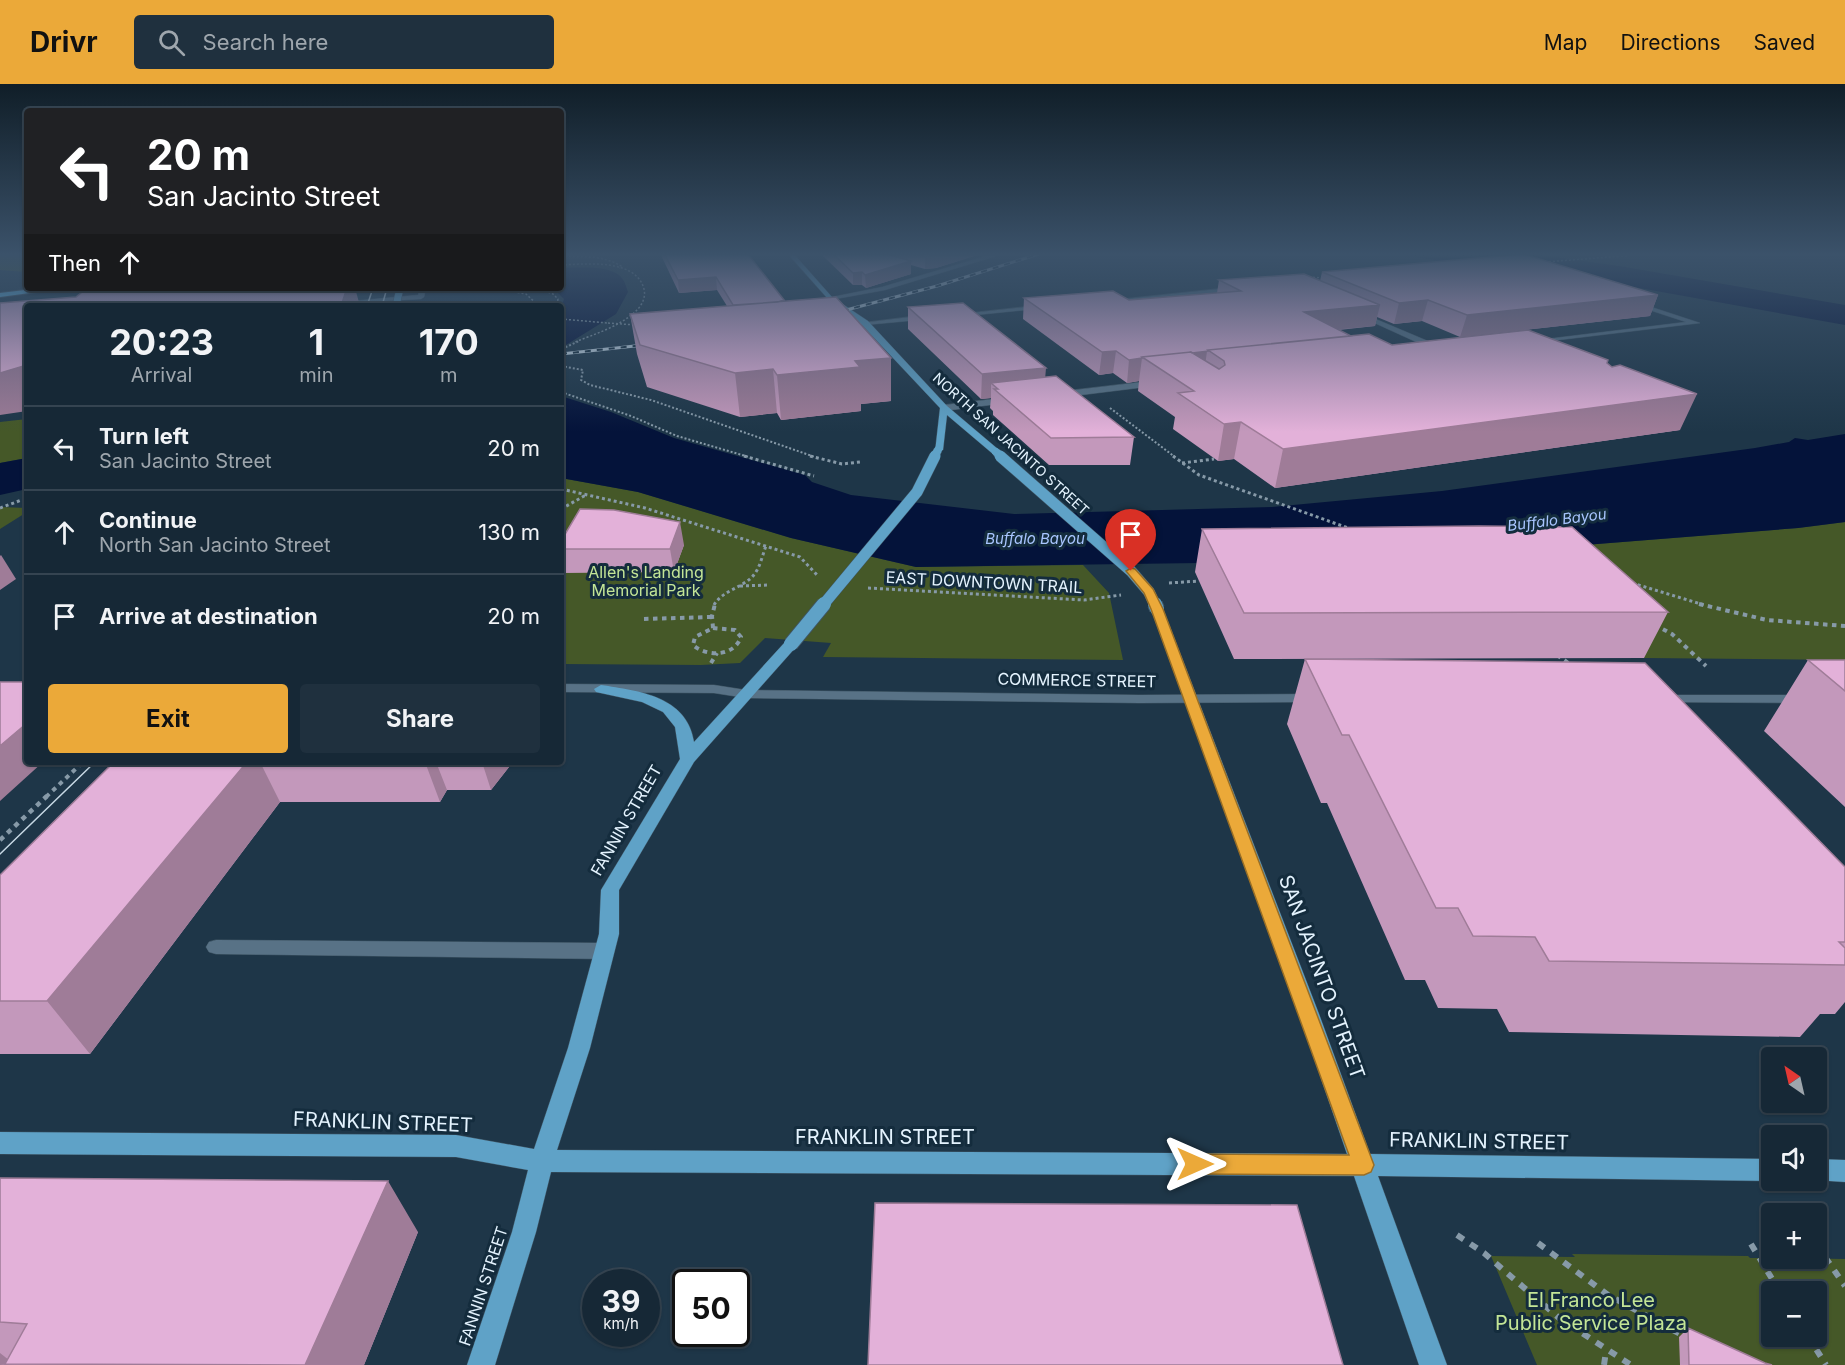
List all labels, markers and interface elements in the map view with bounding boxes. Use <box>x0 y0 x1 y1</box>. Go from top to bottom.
search box <box>134 15 554 69</box>
text: Drivr <box>30 25 98 59</box>
icon: search <box>155 26 188 59</box>
text: Search here <box>203 29 328 55</box>
text: Map <box>1544 30 1587 55</box>
text: Directions <box>1620 30 1721 55</box>
text: Saved <box>1754 30 1815 55</box>
text: 20 m <box>147 129 250 180</box>
icon: left <box>48 132 126 210</box>
text: San Jacinto Street <box>147 180 380 213</box>
icon: ahead <box>113 246 146 279</box>
text: Then <box>48 250 101 276</box>
text: 20:23 <box>109 320 214 364</box>
text: 1 <box>309 320 324 364</box>
text: 170 <box>419 320 479 364</box>
text: Arrival <box>131 363 192 387</box>
text: min <box>299 363 333 387</box>
text: m <box>440 363 457 387</box>
street label: NORTH SAN JACINTO STREET <box>930 369 1093 518</box>
text: Turn left <box>99 423 189 449</box>
icon: left <box>48 432 81 465</box>
text: 20 m <box>487 435 540 461</box>
text: San Jacinto Street <box>99 449 272 473</box>
water label: Buffalo Bayou <box>1506 504 1608 535</box>
text: Continue <box>99 507 197 533</box>
pin <box>1105 509 1156 571</box>
icon: ahead <box>48 516 81 549</box>
icon: arrive <box>1114 518 1147 551</box>
text: 130 m <box>478 519 540 545</box>
water label: Buffalo Bayou <box>985 529 1085 548</box>
text: North San Jacinto Street <box>99 533 331 557</box>
park label: Allen's Landing Memorial Park <box>588 562 704 600</box>
street label: EAST DOWNTOWN TRAIL <box>885 567 1083 597</box>
icon: arrive <box>48 600 81 633</box>
text: Arrive at destination <box>99 603 318 629</box>
text: 20 m <box>487 603 540 629</box>
street label: COMMERCE STREET <box>997 669 1157 691</box>
button: Exit <box>48 684 288 753</box>
button: Share <box>300 684 540 753</box>
street label: FANNIN STREET <box>586 761 666 879</box>
street label: SAN JACINTO STREET <box>1274 872 1370 1082</box>
north arrow <box>1761 1047 1827 1113</box>
map controls <box>1761 1047 1827 1347</box>
street label: FRANKLIN STREET <box>293 1107 473 1137</box>
street label: FRANKLIN STREET <box>795 1125 975 1149</box>
button: sound <box>1761 1125 1827 1191</box>
street label: FRANKLIN STREET <box>1389 1127 1569 1155</box>
position arrow <box>1163 1132 1227 1196</box>
button: + <box>1761 1203 1827 1269</box>
street label: FANNIN STREET <box>454 1224 512 1348</box>
speed limit sign: 50 <box>672 1269 750 1347</box>
button: − <box>1761 1281 1827 1347</box>
text: 39 <box>602 1283 640 1319</box>
park label: El Franco Lee Public Service Plaza <box>1495 1288 1687 1335</box>
text: km/h <box>603 1314 639 1333</box>

